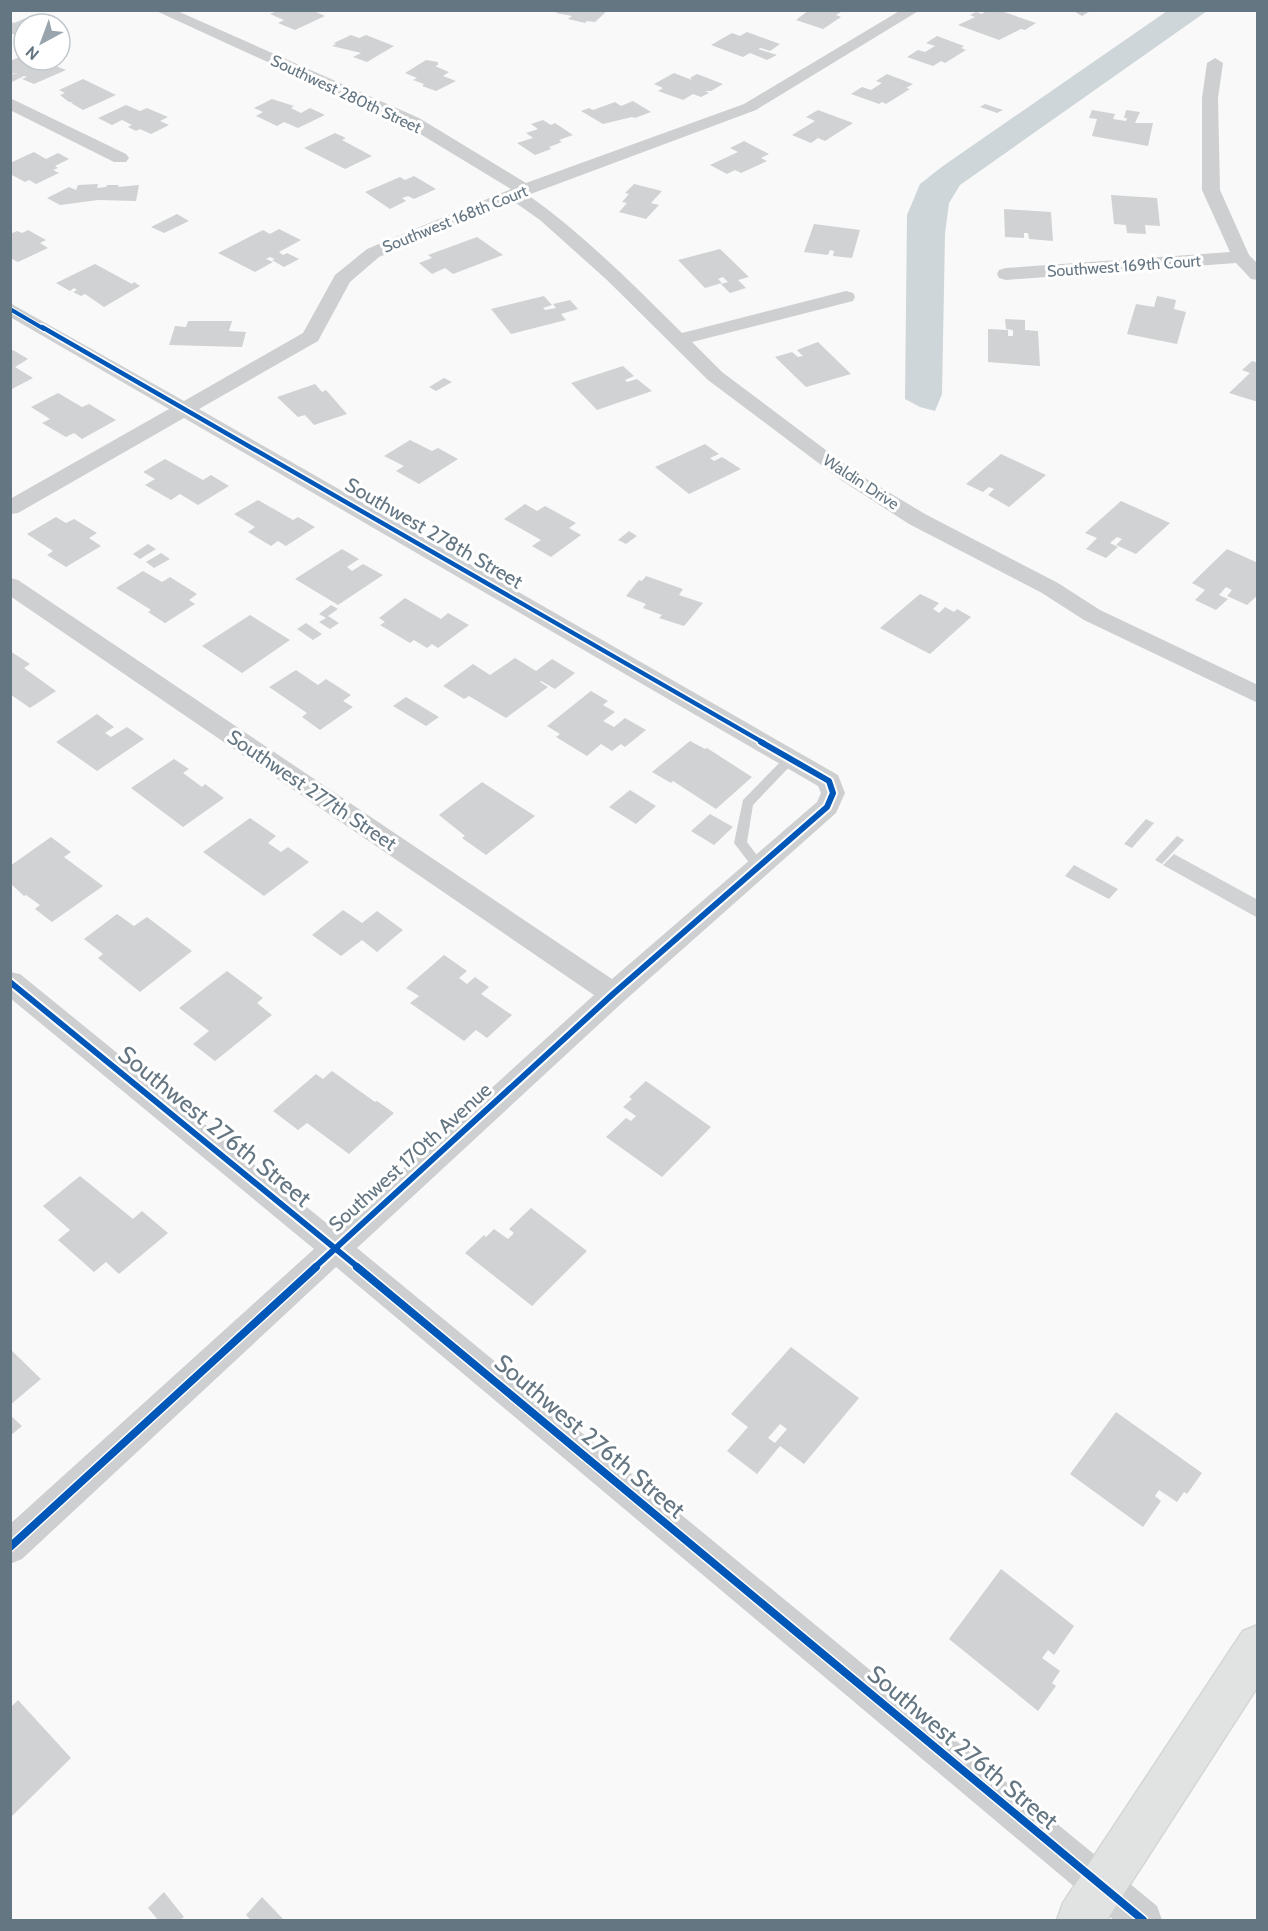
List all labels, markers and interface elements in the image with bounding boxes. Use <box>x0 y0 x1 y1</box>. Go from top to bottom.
north arrow <box>12 12 72 72</box>
text: N <box>22 42 43 64</box>
street label: Southwest 280th Street <box>268 51 425 137</box>
street label: Southwest 168th Court <box>380 181 531 257</box>
street label: Southwest 169th Court <box>1046 251 1202 281</box>
street label: Waldin Drive <box>820 450 902 514</box>
street label: Southwest 278th Street <box>341 472 527 594</box>
street label: Southwest 277th Street <box>223 724 401 856</box>
street label: Southwest 276th Street <box>113 1039 317 1213</box>
street label: Southwest 170th Avenue <box>324 1078 496 1236</box>
street label: Southwest 276th Street <box>489 1348 691 1524</box>
street label: Southwest 276th Street <box>862 1659 1064 1835</box>

